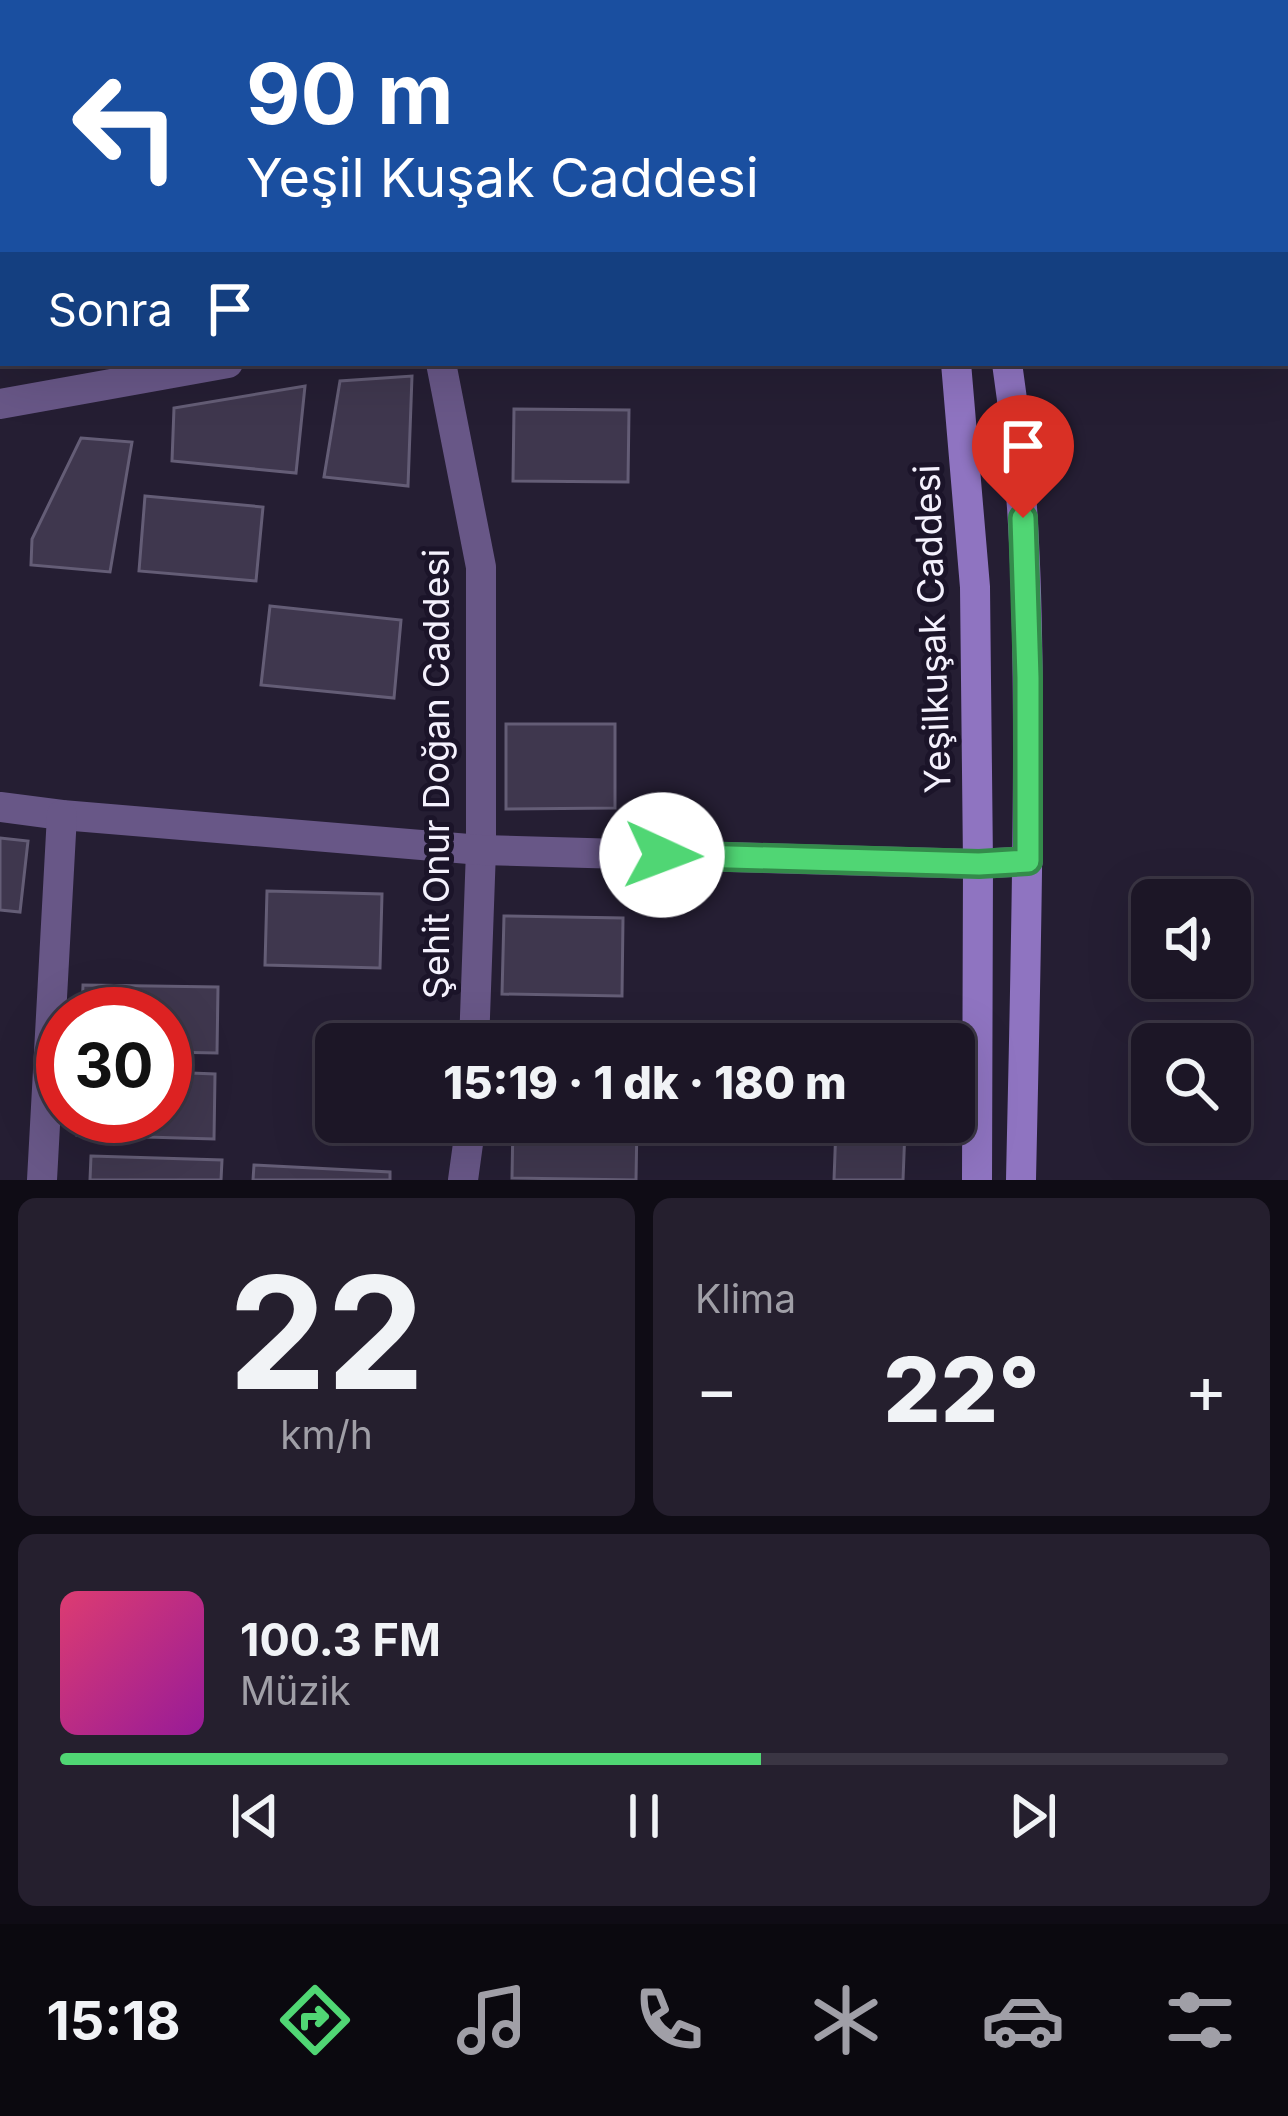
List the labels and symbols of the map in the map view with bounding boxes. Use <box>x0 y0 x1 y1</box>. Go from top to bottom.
pin <box>972 395 1074 518</box>
street label: Yeşilkuşak Caddesi <box>904 464 960 794</box>
street label: Şehit Onur Doğan Caddesi <box>414 549 458 999</box>
position arrow <box>599 792 725 918</box>
speed limit sign: 30 <box>36 987 192 1143</box>

